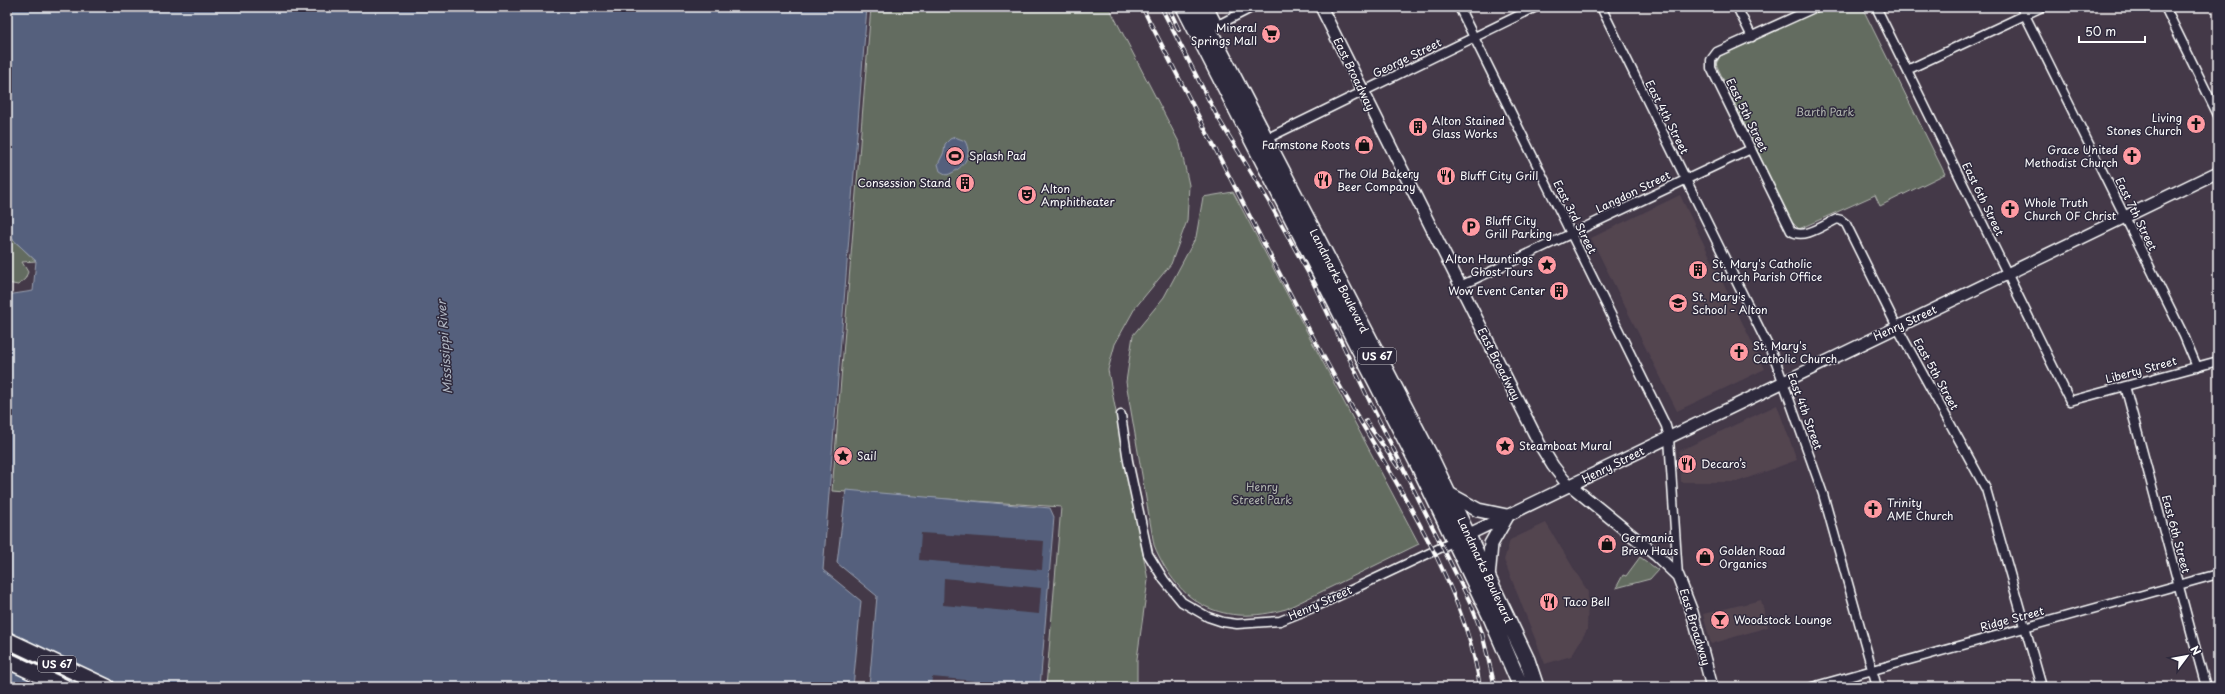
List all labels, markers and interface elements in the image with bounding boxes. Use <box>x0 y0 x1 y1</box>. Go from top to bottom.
scale bar <box>2079 18 2145 44</box>
place label: Mineral Springs Mall <box>1191 19 1257 49</box>
text: 50 m <box>2085 22 2116 40</box>
supermarket icon: Mineral Springs Mall <box>1260 23 1282 45</box>
street label: George Street <box>1370 33 1445 82</box>
street label: East Broadway <box>1329 34 1380 113</box>
street label: East 5th Street <box>1722 75 1773 155</box>
street label: East 4th Street <box>1641 77 1694 157</box>
park label: Barth Park <box>1796 103 1854 120</box>
place label: Living Stones Church <box>2106 109 2182 139</box>
place label: Alton Stained Glass Works <box>1432 112 1505 142</box>
church icon: Living Stones Church <box>2185 113 2207 135</box>
building icon: Alton Stained Glass Works <box>1407 116 1429 138</box>
shop icon: Farmstone Roots <box>1353 134 1375 156</box>
place label: Farmstone Roots <box>1262 136 1350 153</box>
place label: Grace United Methodist Church <box>2024 141 2118 171</box>
sports icon: Splash Pad <box>944 145 966 167</box>
church icon: Grace United Methodist Church <box>2121 145 2143 167</box>
place label: Splash Pad <box>969 147 1026 164</box>
street label: East 6th Street <box>1958 159 2009 239</box>
place label: The Old Bakery Beer Company <box>1337 165 1419 195</box>
restaurant icon: Bluff City Grill <box>1435 165 1457 187</box>
street label: Langdon Street <box>1592 166 1674 217</box>
place label: Bluff City Grill <box>1460 167 1538 184</box>
restaurant icon: The Old Bakery Beer Company <box>1312 169 1334 191</box>
building icon: Consession Stand <box>954 172 976 194</box>
place label: Consession Stand <box>858 174 951 191</box>
street label: East 7th Street <box>2111 174 2162 254</box>
street label: East 3rd Street <box>1550 177 1602 257</box>
place label: Alton Amphitheater <box>1041 180 1115 210</box>
theatre icon: Alton Amphitheater <box>1016 184 1038 206</box>
place label: Whole Truth Church OF Christ <box>2024 194 2117 224</box>
church icon: Whole Truth Church OF Christ <box>1999 198 2021 220</box>
place label: Bluff City Grill Parking <box>1485 212 1552 242</box>
parking icon: Bluff City Grill Parking <box>1460 216 1482 238</box>
street label: Landmarks Boulevard <box>1306 226 1373 336</box>
place label: Alton Hauntings Ghost Tours <box>1445 250 1533 280</box>
place icon: Alton Hauntings Ghost Tours <box>1536 254 1558 276</box>
place label: St. Mary's Catholic Church Parish Office <box>1712 255 1823 285</box>
building icon: St. Mary's Catholic Church Parish Office <box>1687 259 1709 281</box>
building icon: Wow Event Center <box>1548 280 1570 302</box>
place label: Wow Event Center <box>1448 282 1546 299</box>
place label: St. Mary's School - Alton <box>1692 288 1768 318</box>
school or university icon: St. Mary's School - Alton <box>1667 292 1689 314</box>
water label: Mississippi River <box>432 297 456 395</box>
street label: Henry Street <box>1870 300 1940 345</box>
street label: East Broadway <box>1474 324 1525 403</box>
street label: East 5th Street <box>1910 335 1964 413</box>
place label: St. Mary's Catholic Church <box>1753 337 1837 367</box>
church icon: St. Mary's Catholic Church <box>1728 341 1750 363</box>
road number: US 67 <box>1358 348 1396 364</box>
street label: Liberty Street <box>2103 352 2179 387</box>
street label: East 4th Street <box>1784 370 1827 452</box>
place icon: Steamboat Mural <box>1494 435 1516 457</box>
place label: Steamboat Mural <box>1519 437 1612 454</box>
street label: Henry Street <box>1578 442 1648 487</box>
place icon: Sail <box>832 445 854 467</box>
place label: Sail <box>857 447 877 464</box>
restaurant icon: Decaro’s <box>1676 453 1698 475</box>
place label: Decaro’s <box>1701 455 1746 472</box>
park label: Henry Street Park <box>1232 478 1292 508</box>
street label: East 6th Street <box>2158 493 2195 575</box>
place label: Trinity AME Church <box>1887 494 1954 524</box>
church icon: Trinity AME Church <box>1862 498 1884 520</box>
street label: Landmarks Boulevard <box>1453 514 1518 626</box>
place label: Germania Brew Haus <box>1621 529 1678 559</box>
shop icon: Germania Brew Haus <box>1596 533 1618 555</box>
place label: Golden Road Organics <box>1719 542 1785 572</box>
shop icon: Golden Road Organics <box>1694 546 1716 568</box>
street label: Henry Street <box>1285 581 1355 624</box>
street label: East Broadway <box>1676 586 1715 667</box>
restaurant icon: Taco Bell <box>1538 591 1560 613</box>
place label: Taco Bell <box>1563 593 1610 610</box>
street label: Ridge Street <box>1978 602 2046 635</box>
bar icon: Woodstock Lounge <box>1709 609 1731 631</box>
place label: Woodstock Lounge <box>1734 611 1832 628</box>
north arrow <box>2167 636 2207 676</box>
text: N <box>2186 642 2206 659</box>
road number: US 67 <box>38 656 76 672</box>

